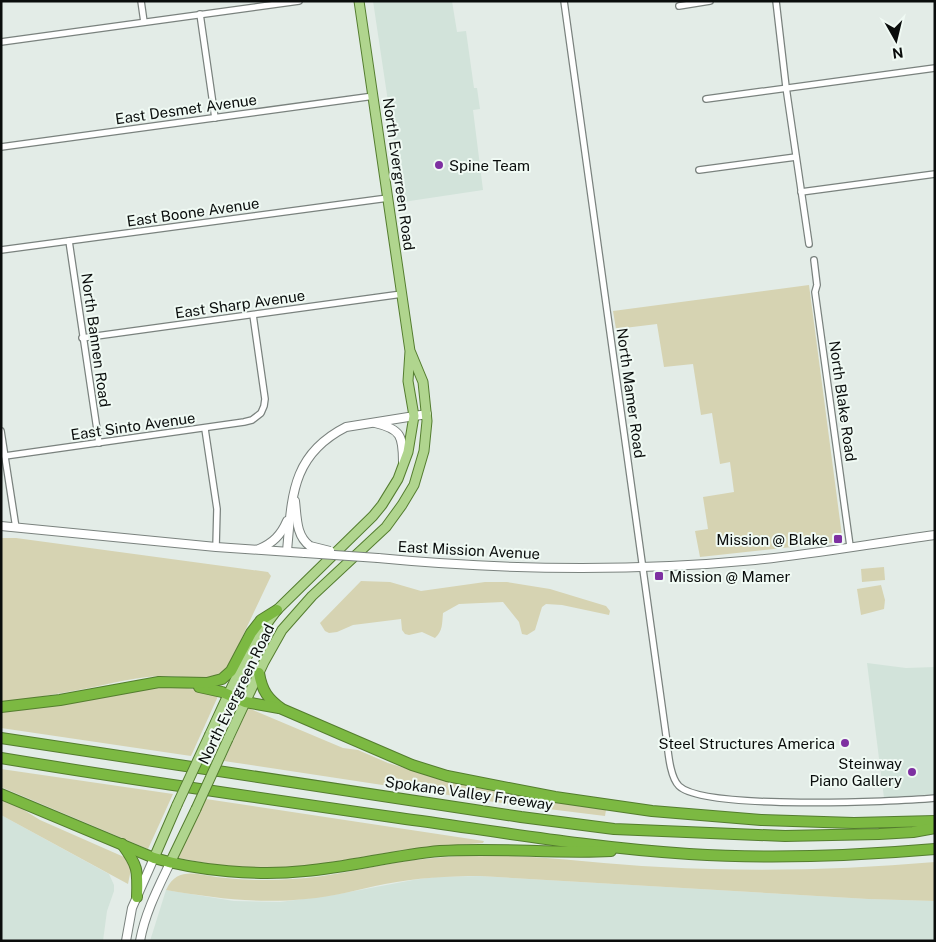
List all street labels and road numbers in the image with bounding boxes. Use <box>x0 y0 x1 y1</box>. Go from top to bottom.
street label: East Desmet Avenue <box>114 91 258 127</box>
street label: North Evergreen Road <box>380 97 418 251</box>
street label: East Boone Avenue <box>126 194 260 230</box>
street label: North Bannen Road <box>78 272 114 408</box>
street label: East Sharp Avenue <box>174 286 306 322</box>
street label: North Mamer Road <box>613 327 649 459</box>
street label: North Blake Road <box>826 339 860 463</box>
street label: East Sinto Avenue <box>70 409 196 443</box>
street label: East Mission Avenue <box>397 538 541 562</box>
street label: North Evergreen Road <box>195 621 277 767</box>
street label: Spokane Valley Freeway <box>384 773 554 813</box>

